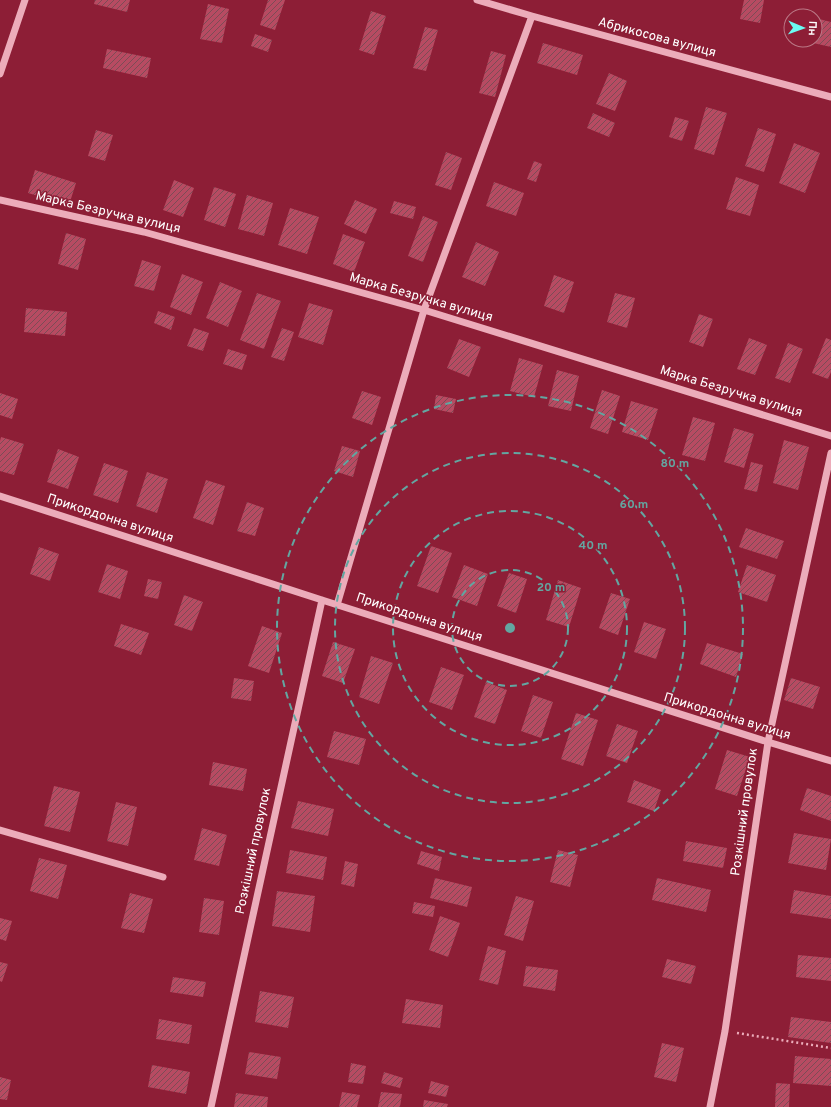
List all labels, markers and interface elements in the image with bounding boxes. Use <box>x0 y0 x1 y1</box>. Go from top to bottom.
north arrow <box>783 8 823 48</box>
street label: Абрикосова вулиця <box>596 15 718 61</box>
text: Пн <box>805 21 819 36</box>
street label: Марка Безручка вулиця <box>34 189 182 237</box>
street label: Марка Безручка вулиця <box>347 270 495 326</box>
street label: Марка Безручка вулиця <box>658 363 804 421</box>
text: 80 m <box>661 456 689 472</box>
street label: Прикордонна вулиця <box>45 491 175 547</box>
text: 60 m <box>620 497 648 513</box>
text: 40 m <box>578 538 608 554</box>
text: 20 m <box>537 580 565 596</box>
street label: Прикордонна вулиця <box>354 590 484 646</box>
centre of rings <box>503 621 517 635</box>
street label: Прикордонна вулиця <box>661 690 793 744</box>
street label: Розкішний провулок <box>728 747 762 877</box>
street label: Розкішний провулок <box>233 786 275 916</box>

